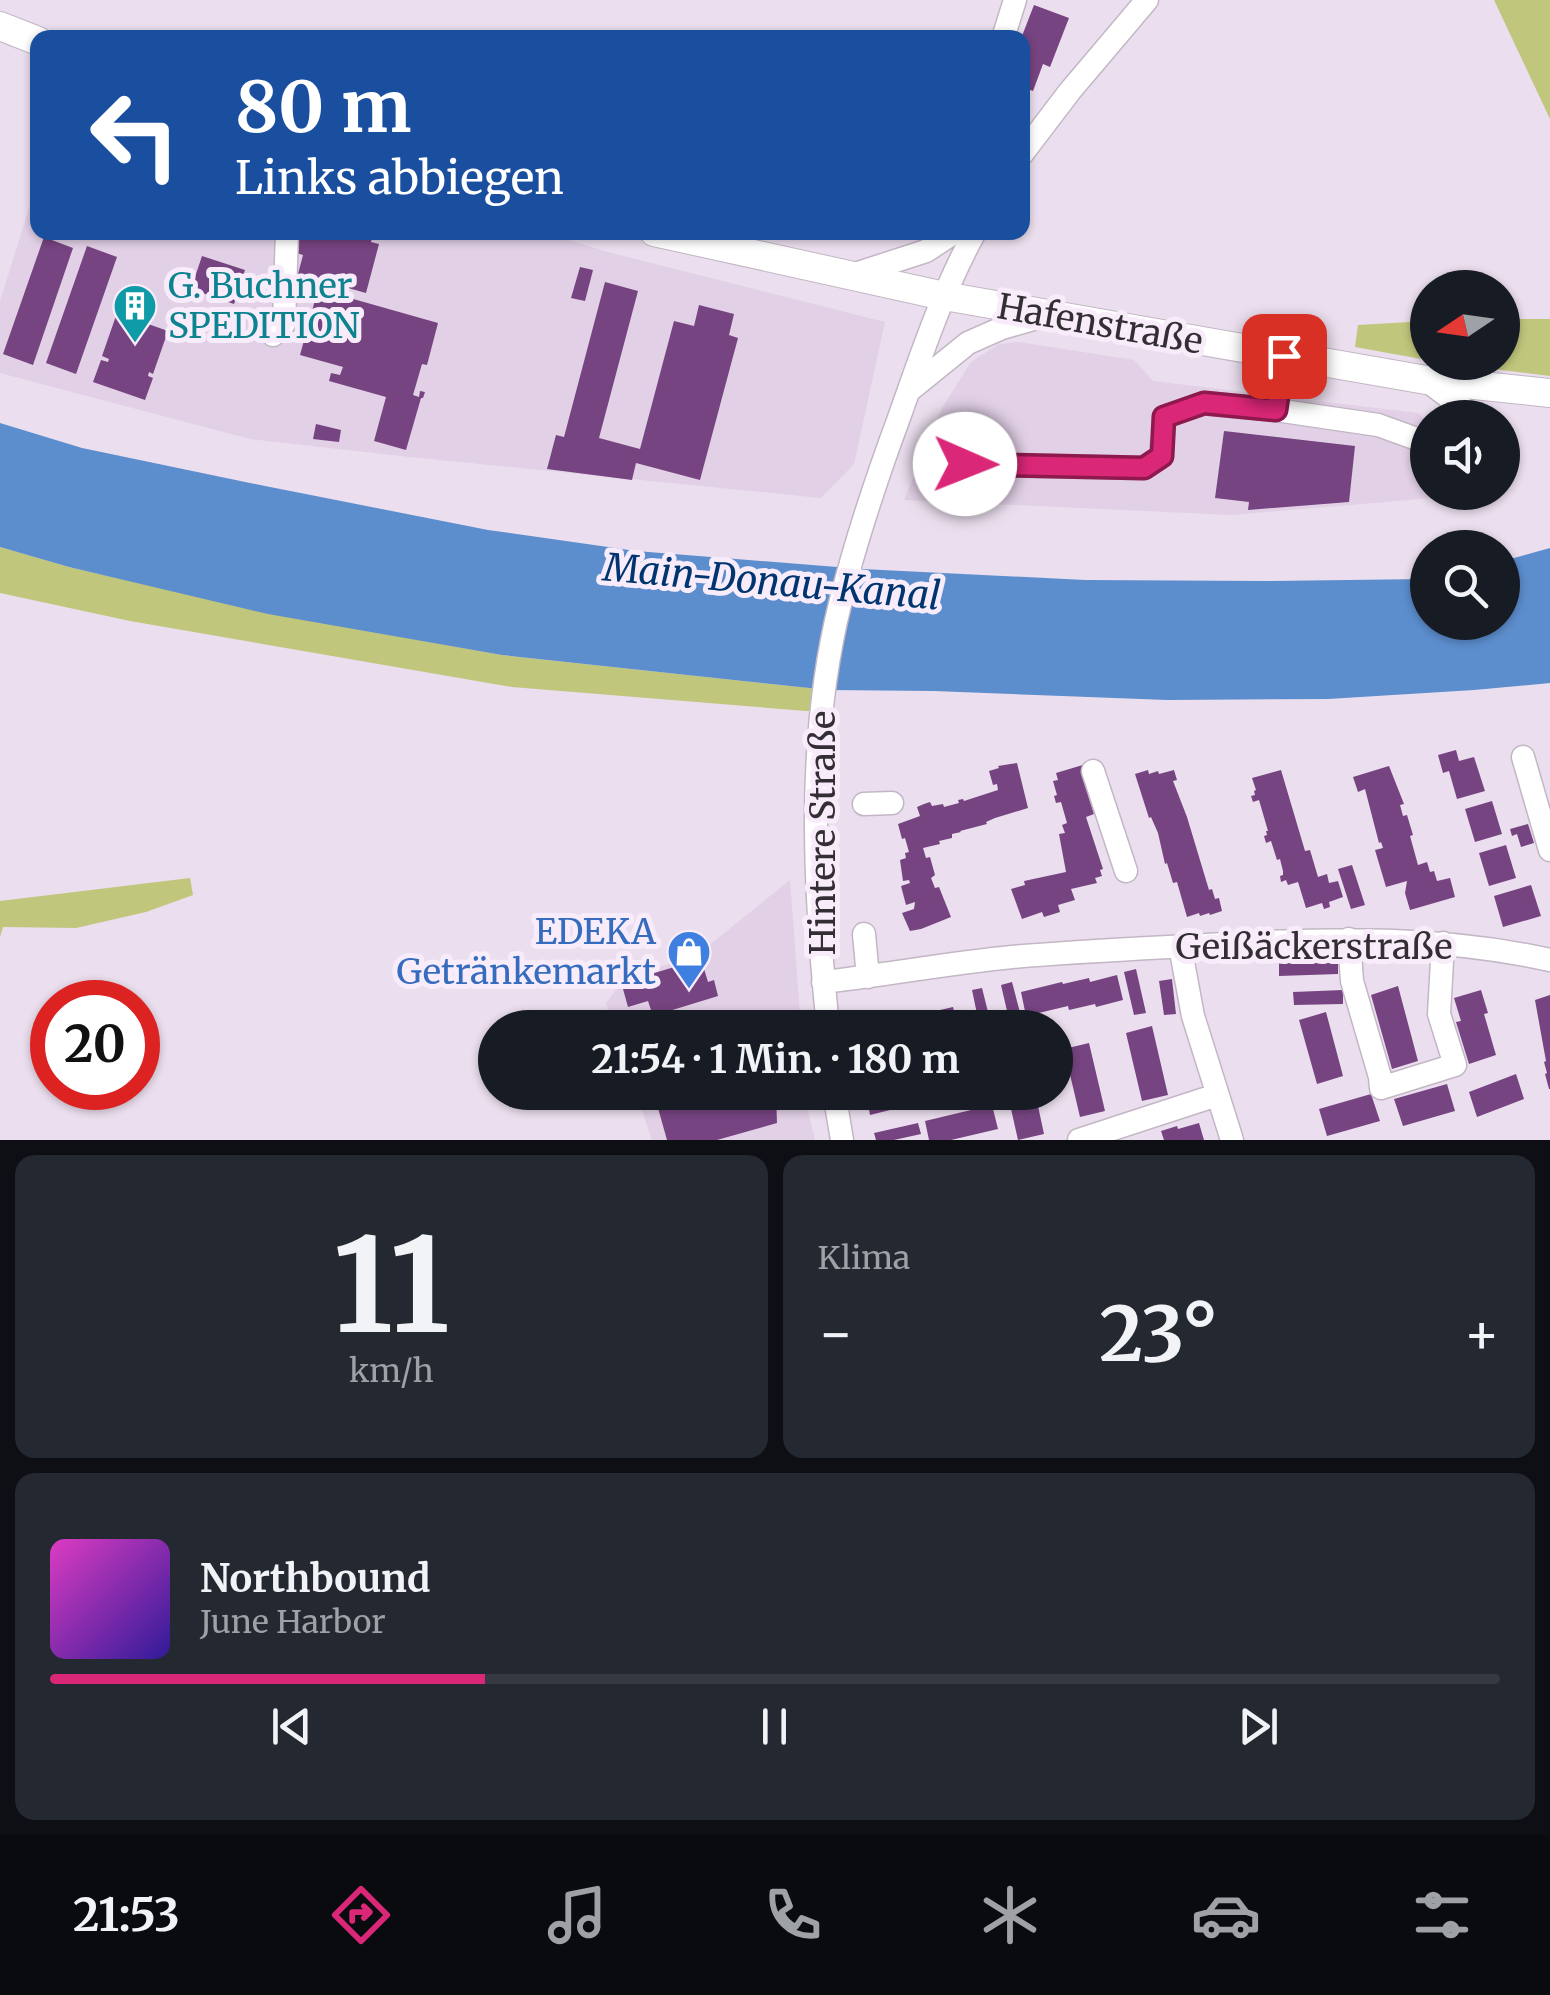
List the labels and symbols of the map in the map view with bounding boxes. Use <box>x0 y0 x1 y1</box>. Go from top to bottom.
place label: G. Buchner SPEDITION <box>168 264 359 348</box>
north arrow <box>1410 270 1520 380</box>
building icon: G. Buchner SPEDITION <box>112 283 158 344</box>
street label: Hafenstraße <box>994 284 1206 364</box>
pin <box>1242 314 1327 399</box>
position arrow <box>913 412 1017 516</box>
water label: Main-Donau-Kanal <box>600 543 942 620</box>
street label: Hintere Straße <box>801 711 845 955</box>
place label: EDEKA Getränkemarkt <box>397 910 656 994</box>
street label: Geißäckerstraße <box>1175 925 1453 969</box>
shop icon: EDEKA Getränkemarkt <box>666 929 712 990</box>
speed limit sign: 20 <box>30 980 160 1110</box>

